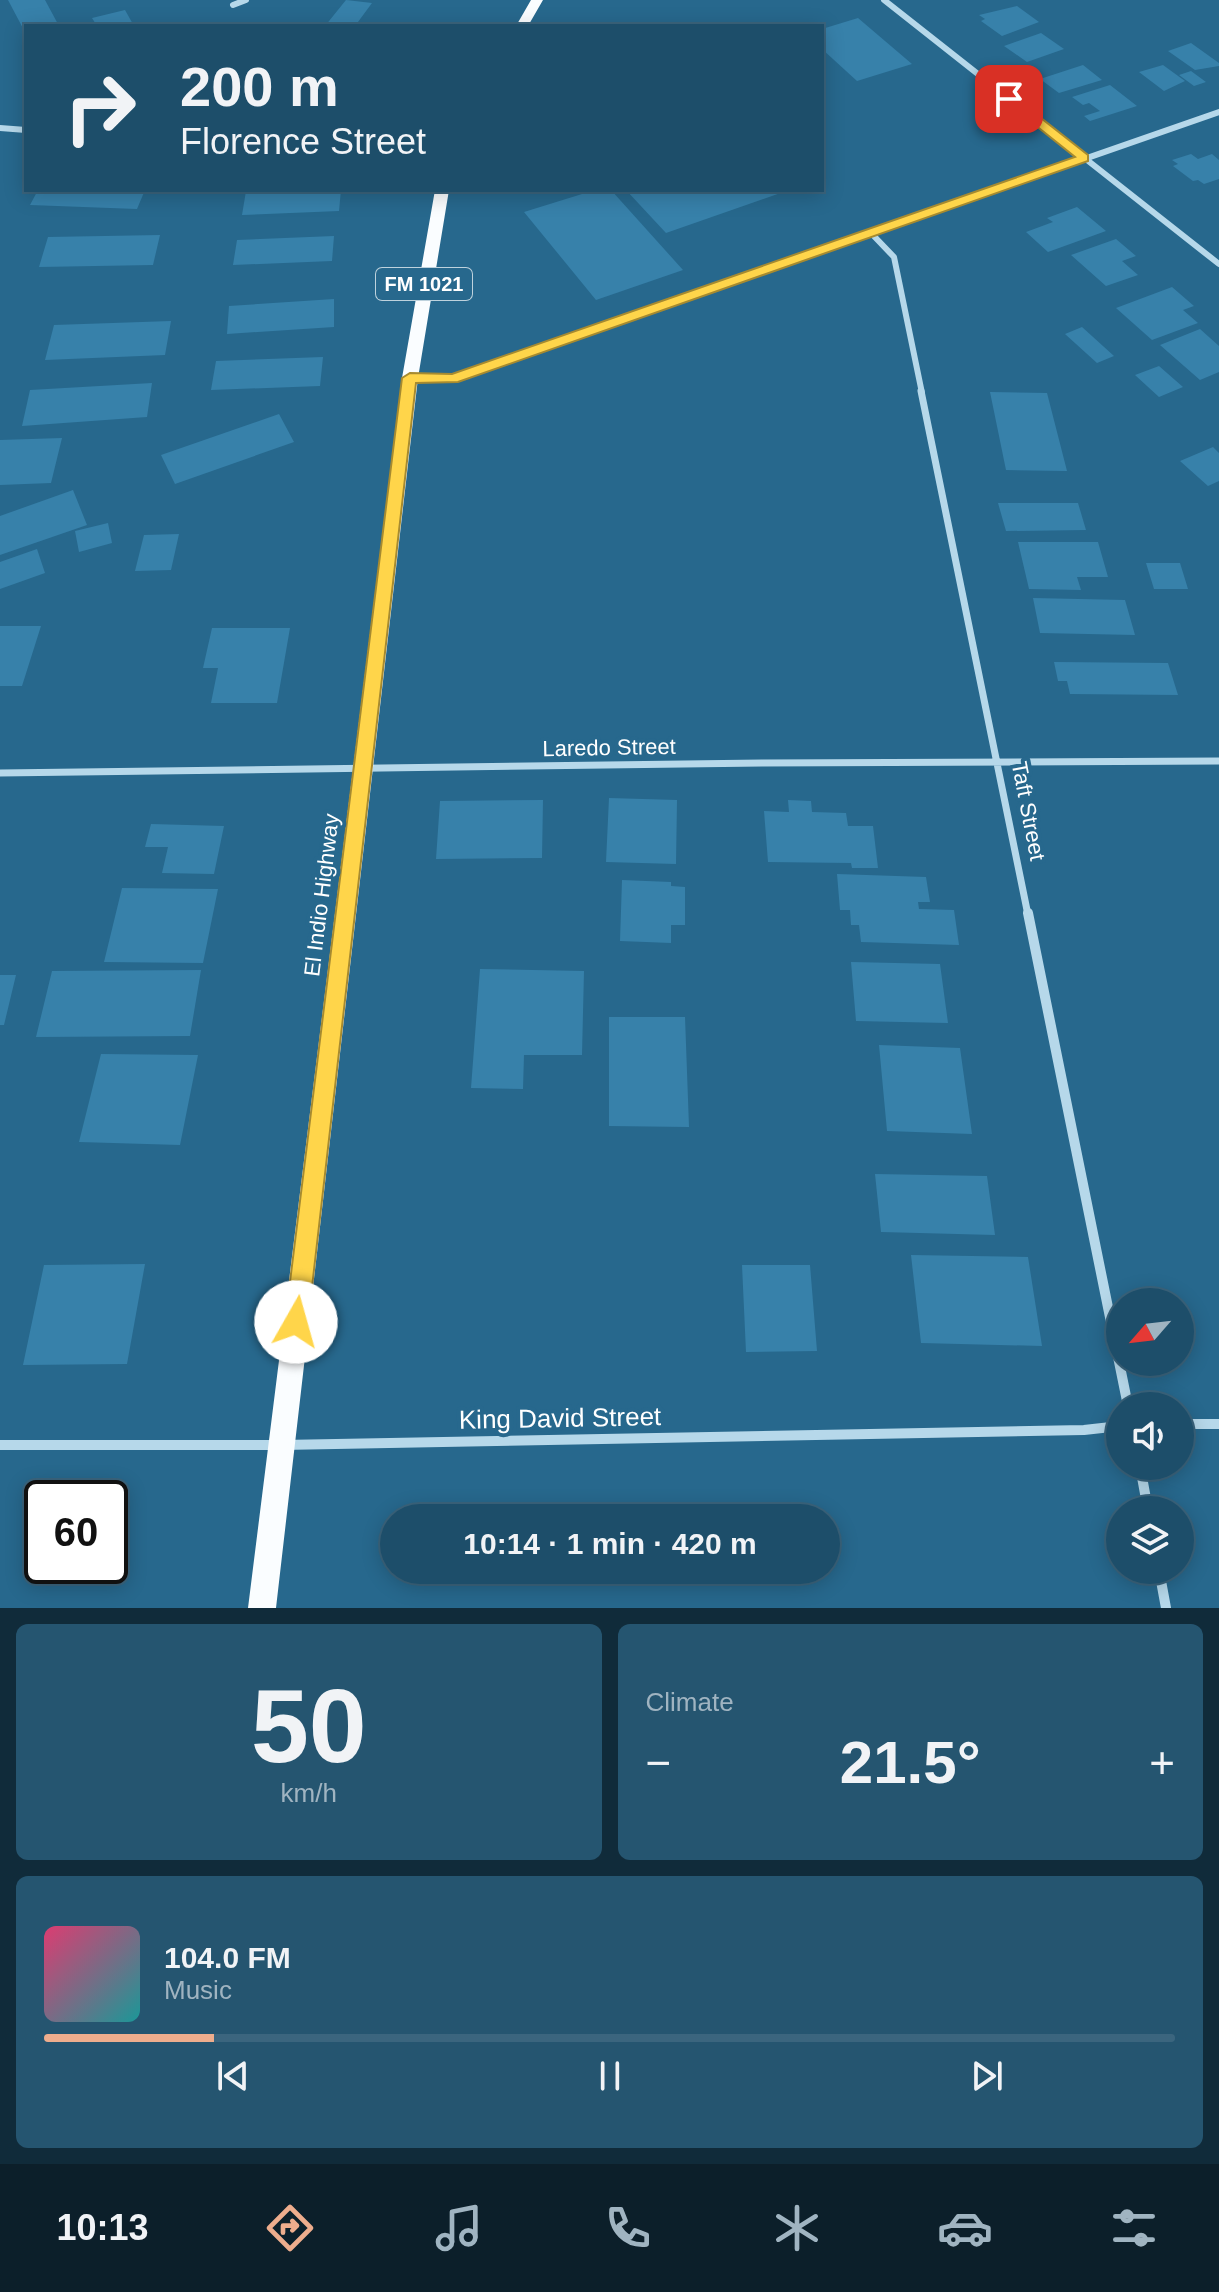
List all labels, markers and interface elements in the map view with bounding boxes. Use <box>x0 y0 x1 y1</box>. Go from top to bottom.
text: 200 m <box>180 55 339 118</box>
icon: right <box>48 56 152 160</box>
pin <box>975 65 1043 133</box>
icon: arrive <box>987 77 1031 121</box>
text: Florence Street <box>180 121 426 162</box>
road number: FM 1021 <box>376 268 472 300</box>
street label: Laredo Street <box>542 734 676 761</box>
street label: Taft Street <box>1007 759 1050 863</box>
street label: El Indio Highway <box>299 812 344 978</box>
position arrow <box>254 1280 338 1364</box>
north arrow <box>1106 1288 1194 1376</box>
map controls <box>1106 1288 1194 1584</box>
button: sound <box>1106 1392 1194 1480</box>
street label: King David Street <box>459 1401 662 1435</box>
speed limit sign: 60 <box>24 1480 128 1584</box>
button: layers <box>1106 1496 1194 1584</box>
text: 10:14 · 1 min · 420 m <box>463 1527 757 1560</box>
text: 50 <box>251 1668 367 1784</box>
text: Climate <box>646 1687 734 1717</box>
text: 21.5° <box>840 1729 981 1796</box>
text: − <box>646 1738 671 1787</box>
text: + <box>1149 1738 1175 1787</box>
text: km/h <box>281 1778 337 1808</box>
text: 104.0 FM <box>164 1941 291 1974</box>
text: Music <box>164 1975 232 2005</box>
icon: previous <box>211 2054 255 2098</box>
icon: pause <box>588 2054 632 2098</box>
icon: next <box>965 2054 1009 2098</box>
icon: directions <box>262 2200 318 2256</box>
icon: music <box>431 2200 487 2256</box>
icon: phone <box>600 2200 656 2256</box>
icon: climate <box>769 2200 825 2256</box>
icon: car <box>937 2200 993 2256</box>
icon: filters <box>1106 2200 1162 2256</box>
text: 10:13 <box>56 2207 149 2248</box>

